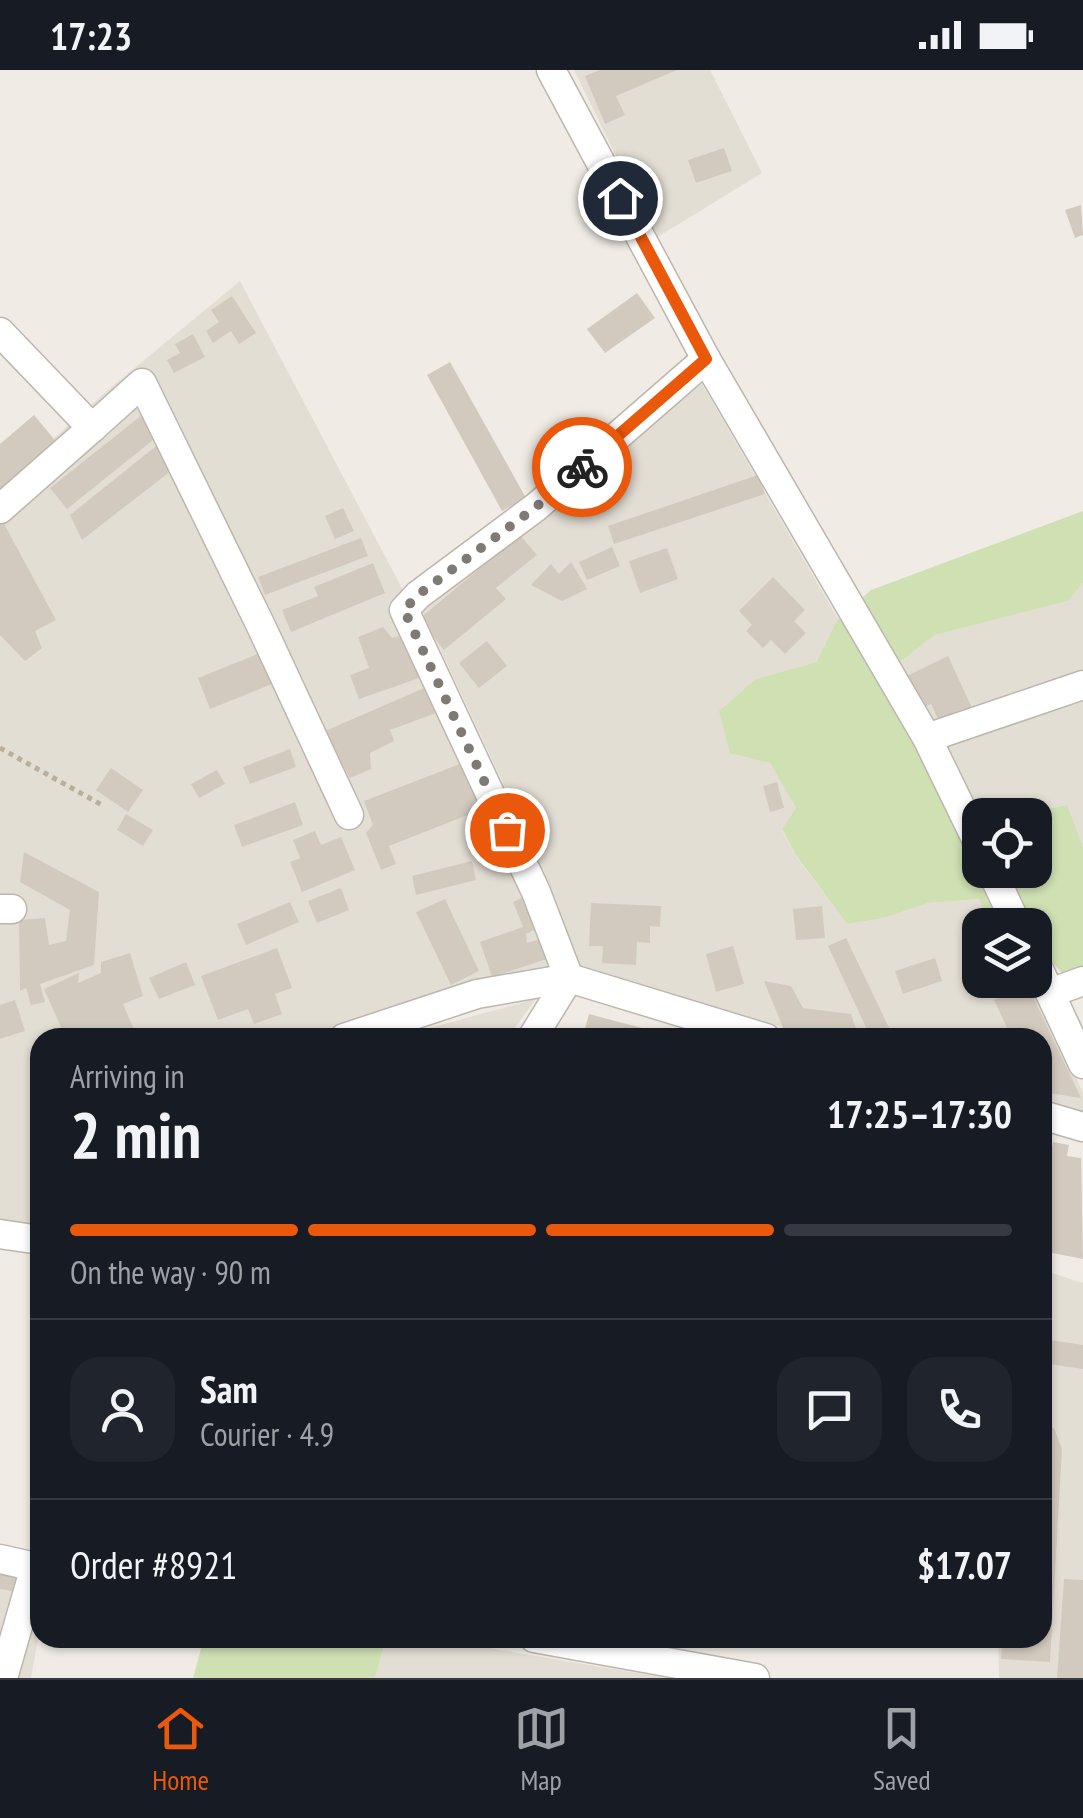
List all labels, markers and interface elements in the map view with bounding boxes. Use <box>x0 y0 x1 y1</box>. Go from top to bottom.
text: 17:23 <box>50 11 132 60</box>
pin <box>578 156 663 241</box>
icon: home <box>593 171 648 226</box>
courier <box>532 417 632 517</box>
icon: bike <box>555 440 610 495</box>
pin <box>465 788 550 873</box>
map controls <box>962 798 1052 998</box>
button: locate <box>962 798 1052 888</box>
icon: bag <box>480 803 535 858</box>
button: layers <box>962 908 1052 998</box>
text: Arriving in <box>70 1055 185 1097</box>
text: 17:25–17:30 <box>827 1089 1012 1138</box>
text: 2 min <box>70 1092 201 1176</box>
text: On the way · 90 m <box>70 1251 271 1293</box>
button: person <box>70 1357 175 1462</box>
button: chat <box>777 1357 882 1462</box>
button: phone <box>907 1357 1012 1462</box>
text: Sam <box>200 1364 258 1413</box>
text: Courier · 4.9 <box>200 1413 334 1455</box>
text: Order #8921 <box>70 1540 237 1589</box>
text: $17.07 <box>917 1540 1012 1589</box>
tab: Home <box>152 1701 209 1798</box>
tab: Map <box>514 1701 569 1798</box>
tab: Saved <box>873 1701 931 1798</box>

